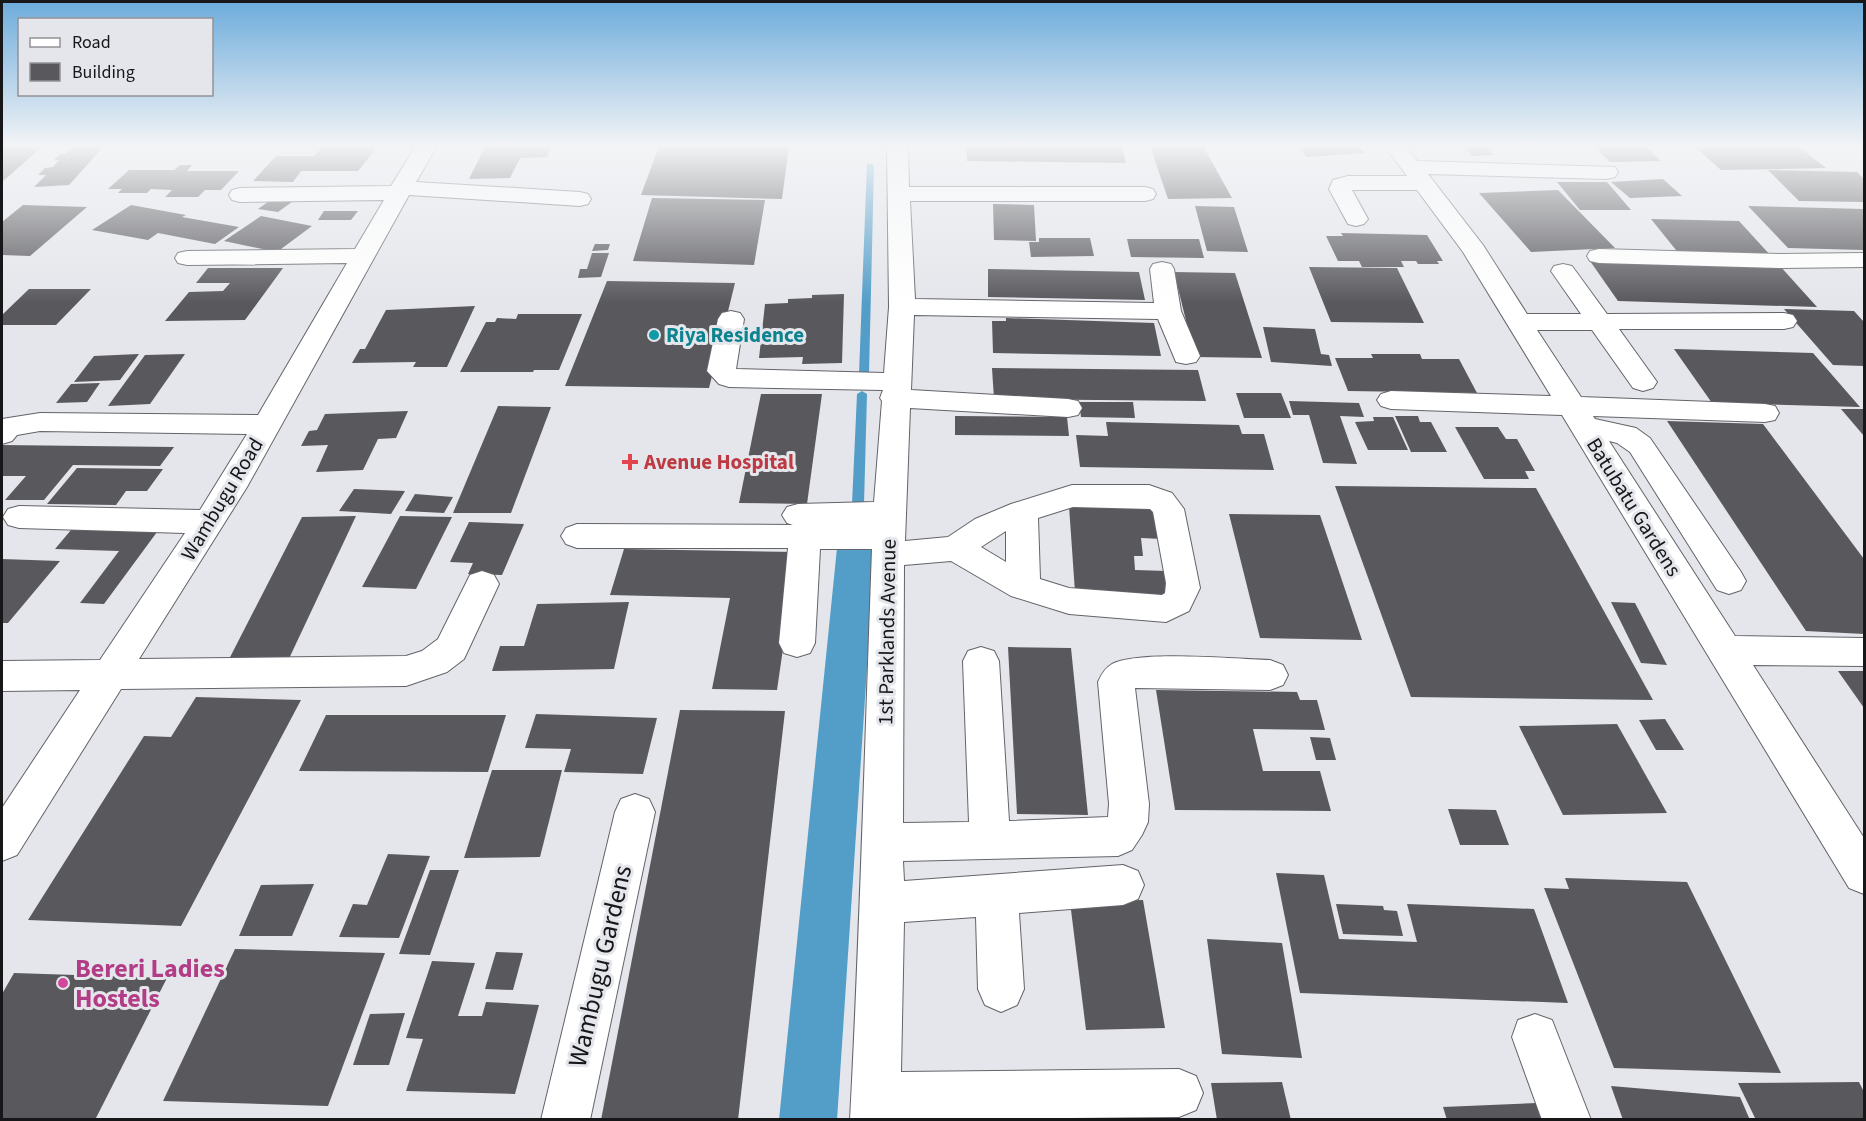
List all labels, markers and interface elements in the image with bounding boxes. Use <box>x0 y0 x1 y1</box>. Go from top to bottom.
legend <box>18 18 213 96</box>
text: Road <box>72 30 111 55</box>
text: Building <box>72 60 135 85</box>
place label: Riya Residence <box>666 320 804 350</box>
marker: Riya Residence <box>647 328 661 342</box>
street label: Wambugu Road <box>173 432 271 566</box>
street label: Batubatu Gardens <box>1579 432 1689 582</box>
place label: Avenue Hospital <box>643 447 794 477</box>
marker: Avenue Hospital <box>621 453 639 471</box>
street label: 1st Parklands Avenue <box>870 539 904 725</box>
street label: Wambugu Gardens <box>559 861 641 1071</box>
place label: Bereri Ladies Hostels <box>75 950 225 1017</box>
marker: Bereri Ladies Hostels <box>56 976 70 990</box>

